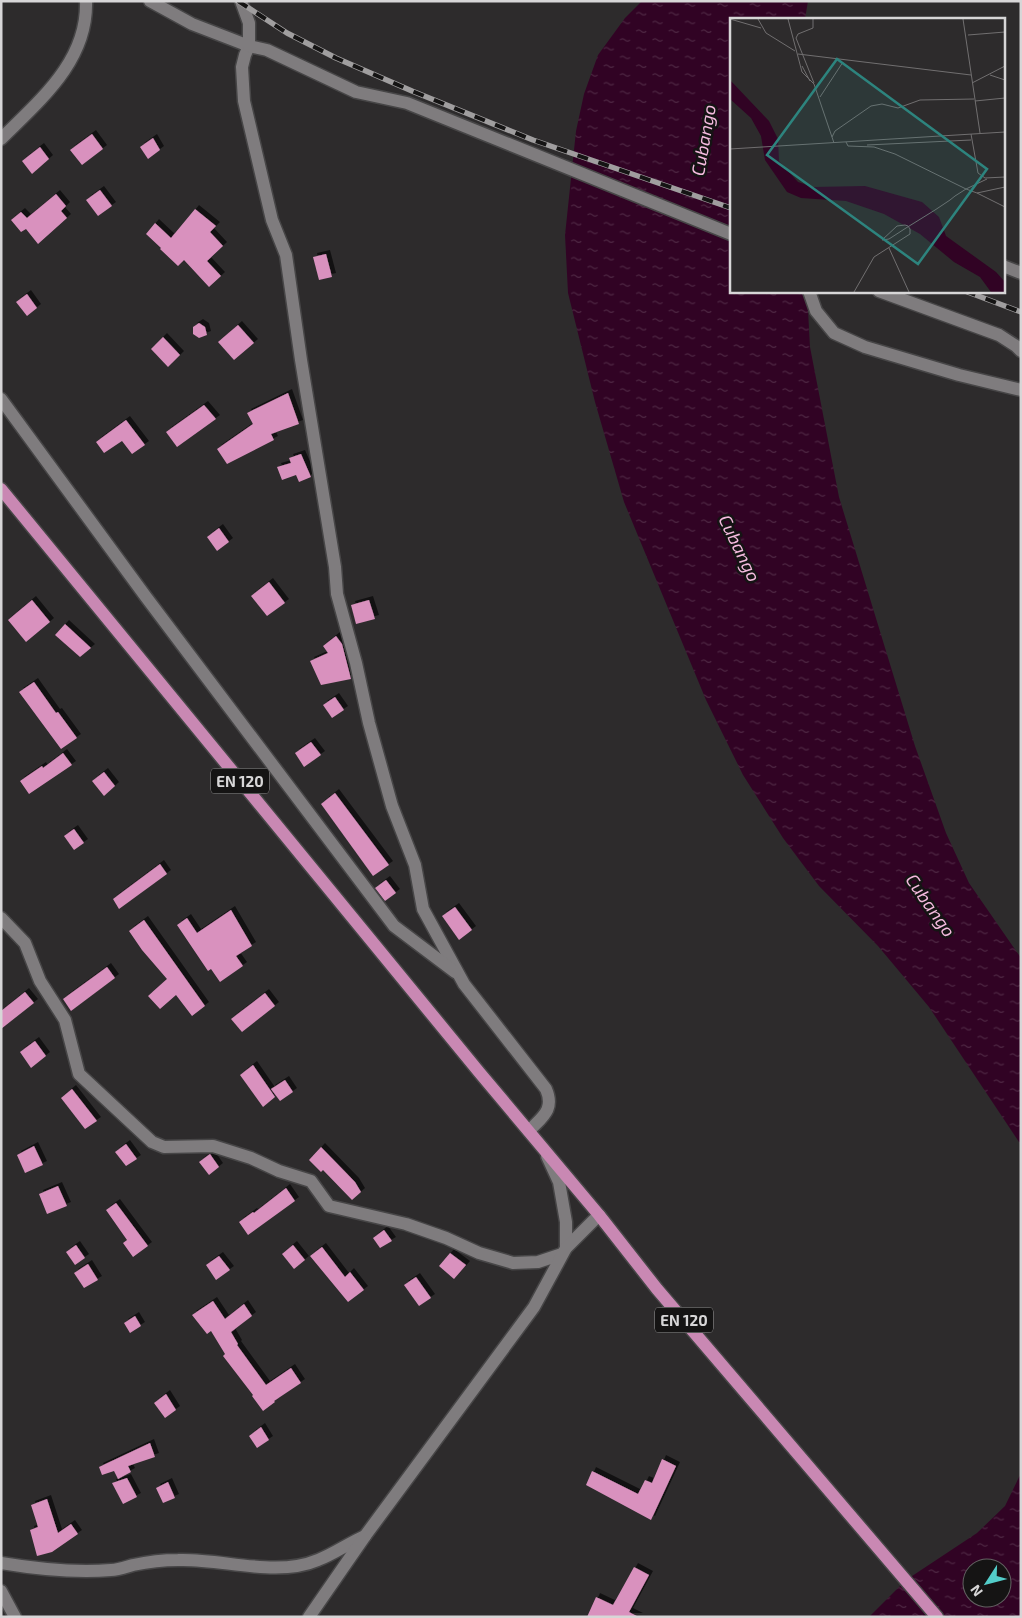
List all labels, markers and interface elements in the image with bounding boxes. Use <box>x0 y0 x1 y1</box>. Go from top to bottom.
inset map <box>730 18 1004 292</box>
water label: Cubango <box>686 103 720 177</box>
water label: Cubango <box>714 511 766 585</box>
road number: EN 120 <box>211 768 269 794</box>
water label: Cubango <box>901 869 961 941</box>
road number: EN 120 <box>655 1308 713 1332</box>
north arrow <box>962 1558 1012 1608</box>
text: N <box>966 1582 986 1600</box>

